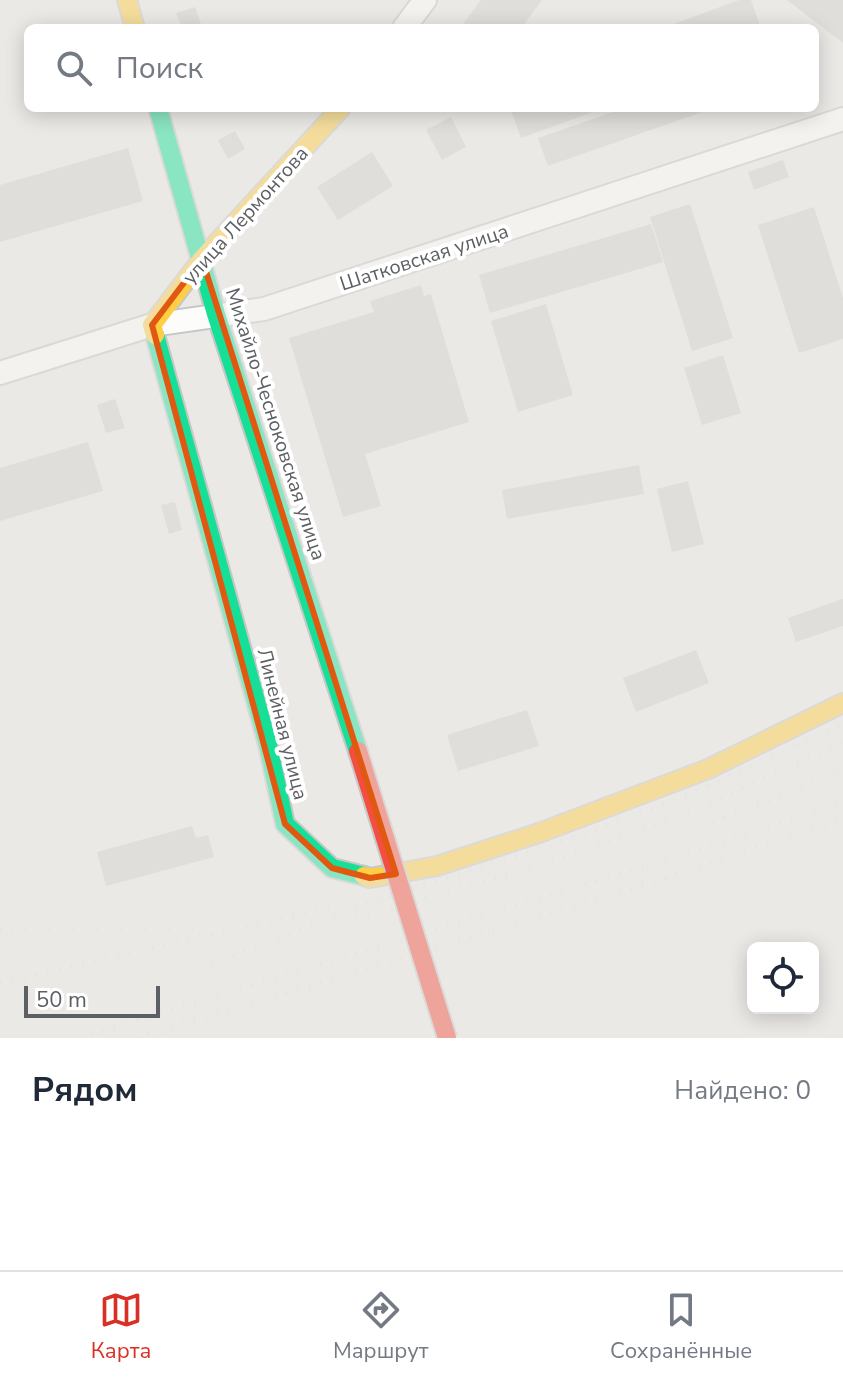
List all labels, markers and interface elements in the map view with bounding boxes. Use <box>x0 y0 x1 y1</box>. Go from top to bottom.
search box <box>24 24 819 112</box>
icon: search <box>52 46 96 90</box>
text: Поиск <box>116 48 203 89</box>
street label: улица Лермонтова <box>176 141 314 290</box>
street label: Шатковская улица <box>336 217 512 298</box>
street label: Михайло-Чесноковская улица <box>219 285 332 564</box>
street label: Линейная улица <box>251 646 314 803</box>
map controls <box>747 942 819 1014</box>
button: locate <box>747 942 819 1014</box>
scale bar <box>24 982 160 1018</box>
text: 50 m <box>36 985 87 1015</box>
text: Рядом <box>32 1067 138 1113</box>
text: Найдено: 0 <box>674 1073 811 1108</box>
tab: Карта <box>91 1288 151 1366</box>
tab: Маршрут <box>333 1288 429 1366</box>
tab: Сохранённые <box>610 1288 752 1366</box>

